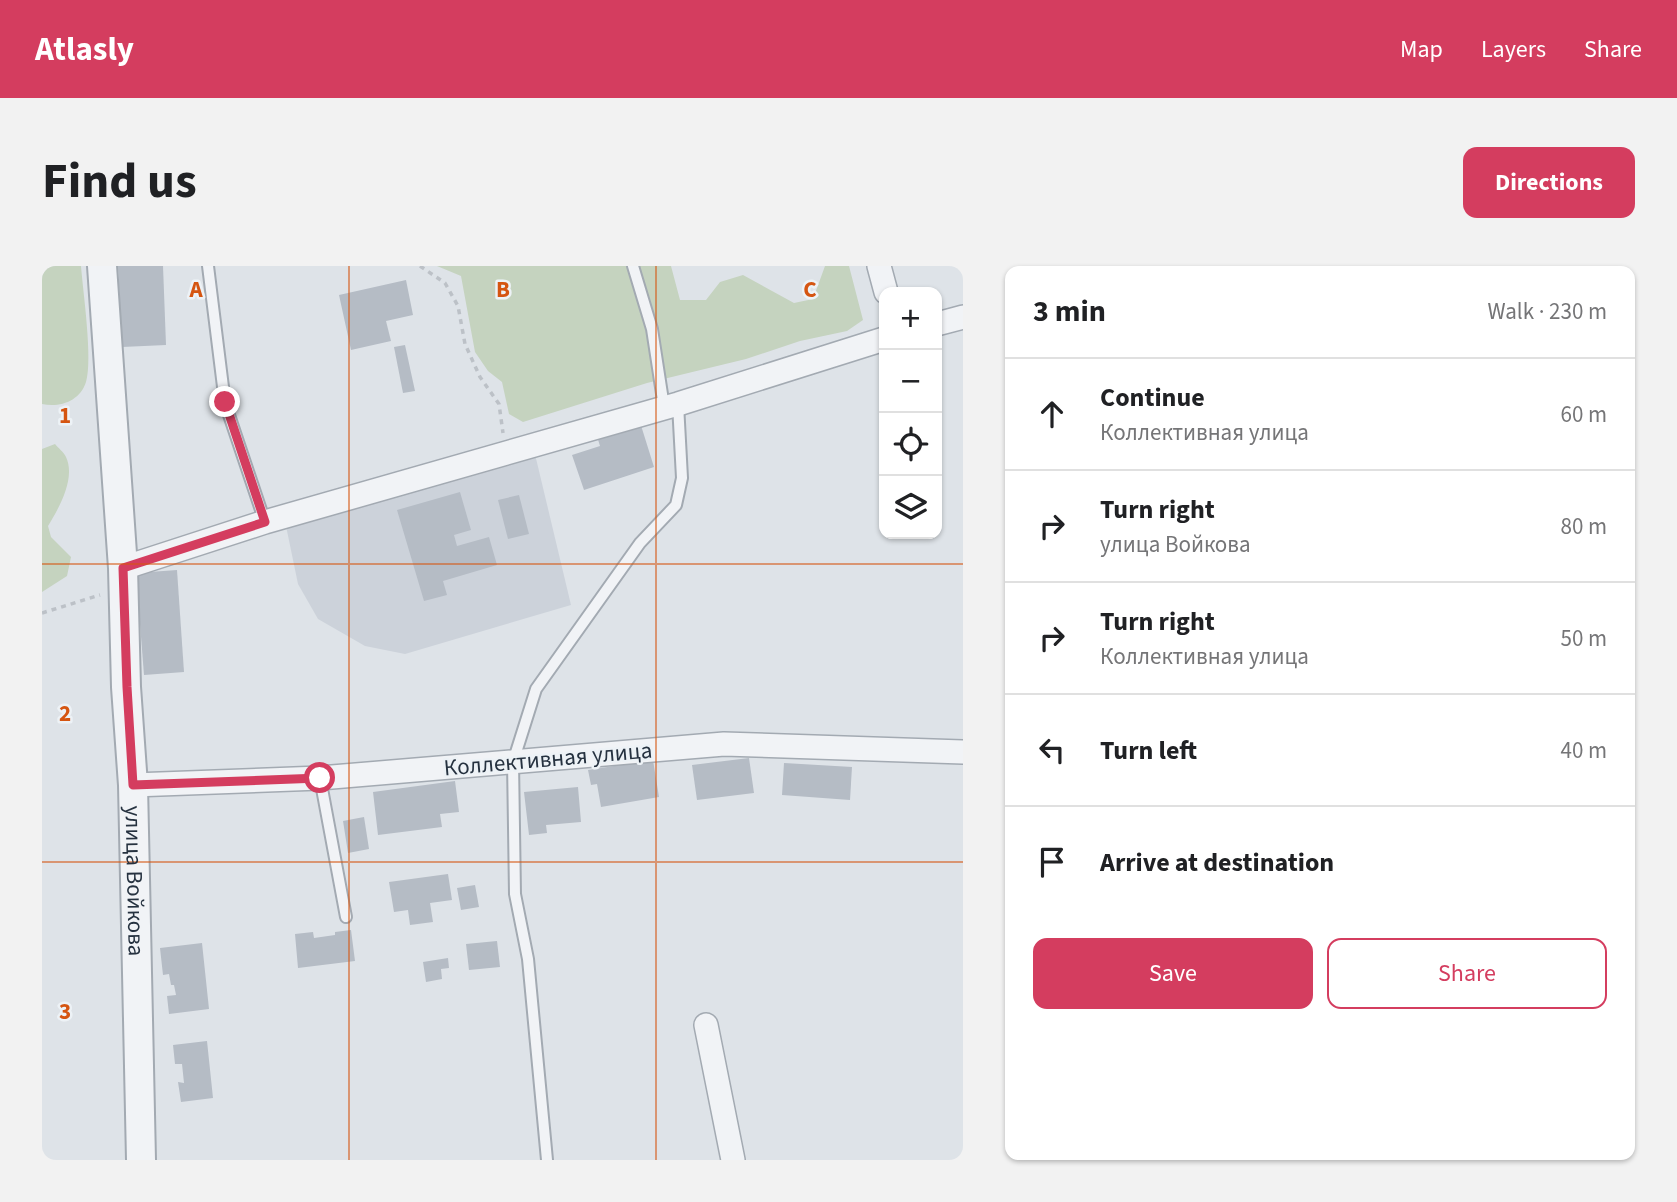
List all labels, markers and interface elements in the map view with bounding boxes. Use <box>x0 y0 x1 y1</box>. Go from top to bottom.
text: Atlasly <box>35 26 134 73</box>
text: Map <box>1400 32 1443 67</box>
text: Layers <box>1481 32 1546 67</box>
text: Share <box>1584 32 1642 67</box>
text: Find us <box>42 147 197 217</box>
button: Directions <box>1463 147 1635 218</box>
text: A <box>188 273 203 306</box>
text: B <box>496 273 510 306</box>
text: C <box>803 273 817 306</box>
map controls <box>879 287 942 539</box>
button: + <box>879 287 942 350</box>
text: 3 min <box>1033 290 1106 333</box>
text: Walk · 230 m <box>1488 295 1607 328</box>
button: − <box>879 350 942 413</box>
text: Continue <box>1100 379 1205 416</box>
route end <box>209 386 240 417</box>
icon: ahead <box>1033 395 1071 433</box>
text: 60 m <box>1560 398 1607 431</box>
text: 1 <box>59 399 71 432</box>
button: locate <box>879 413 942 476</box>
text: Коллективная улица <box>1100 416 1309 449</box>
button: layers <box>879 476 942 539</box>
text: Turn right <box>1100 491 1215 528</box>
icon: right <box>1033 507 1071 545</box>
text: 80 m <box>1560 510 1607 543</box>
text: улица Войкова <box>1100 528 1251 561</box>
text: Turn right <box>1100 603 1215 640</box>
icon: right <box>1033 619 1071 657</box>
text: 50 m <box>1560 622 1607 655</box>
text: Коллективная улица <box>1100 640 1309 673</box>
text: 2 <box>59 697 71 730</box>
icon: left <box>1033 731 1071 769</box>
text: Turn left <box>1100 732 1197 769</box>
street label: Коллективная улица <box>442 733 654 785</box>
text: 40 m <box>1560 734 1607 767</box>
route start <box>304 762 335 793</box>
street label: улица Войкова <box>117 805 153 957</box>
icon: arrive <box>1033 843 1071 881</box>
text: Arrive at destination <box>1100 844 1334 881</box>
button: Save <box>1033 938 1313 1009</box>
button: Share <box>1327 938 1607 1009</box>
text: 3 <box>59 995 71 1028</box>

